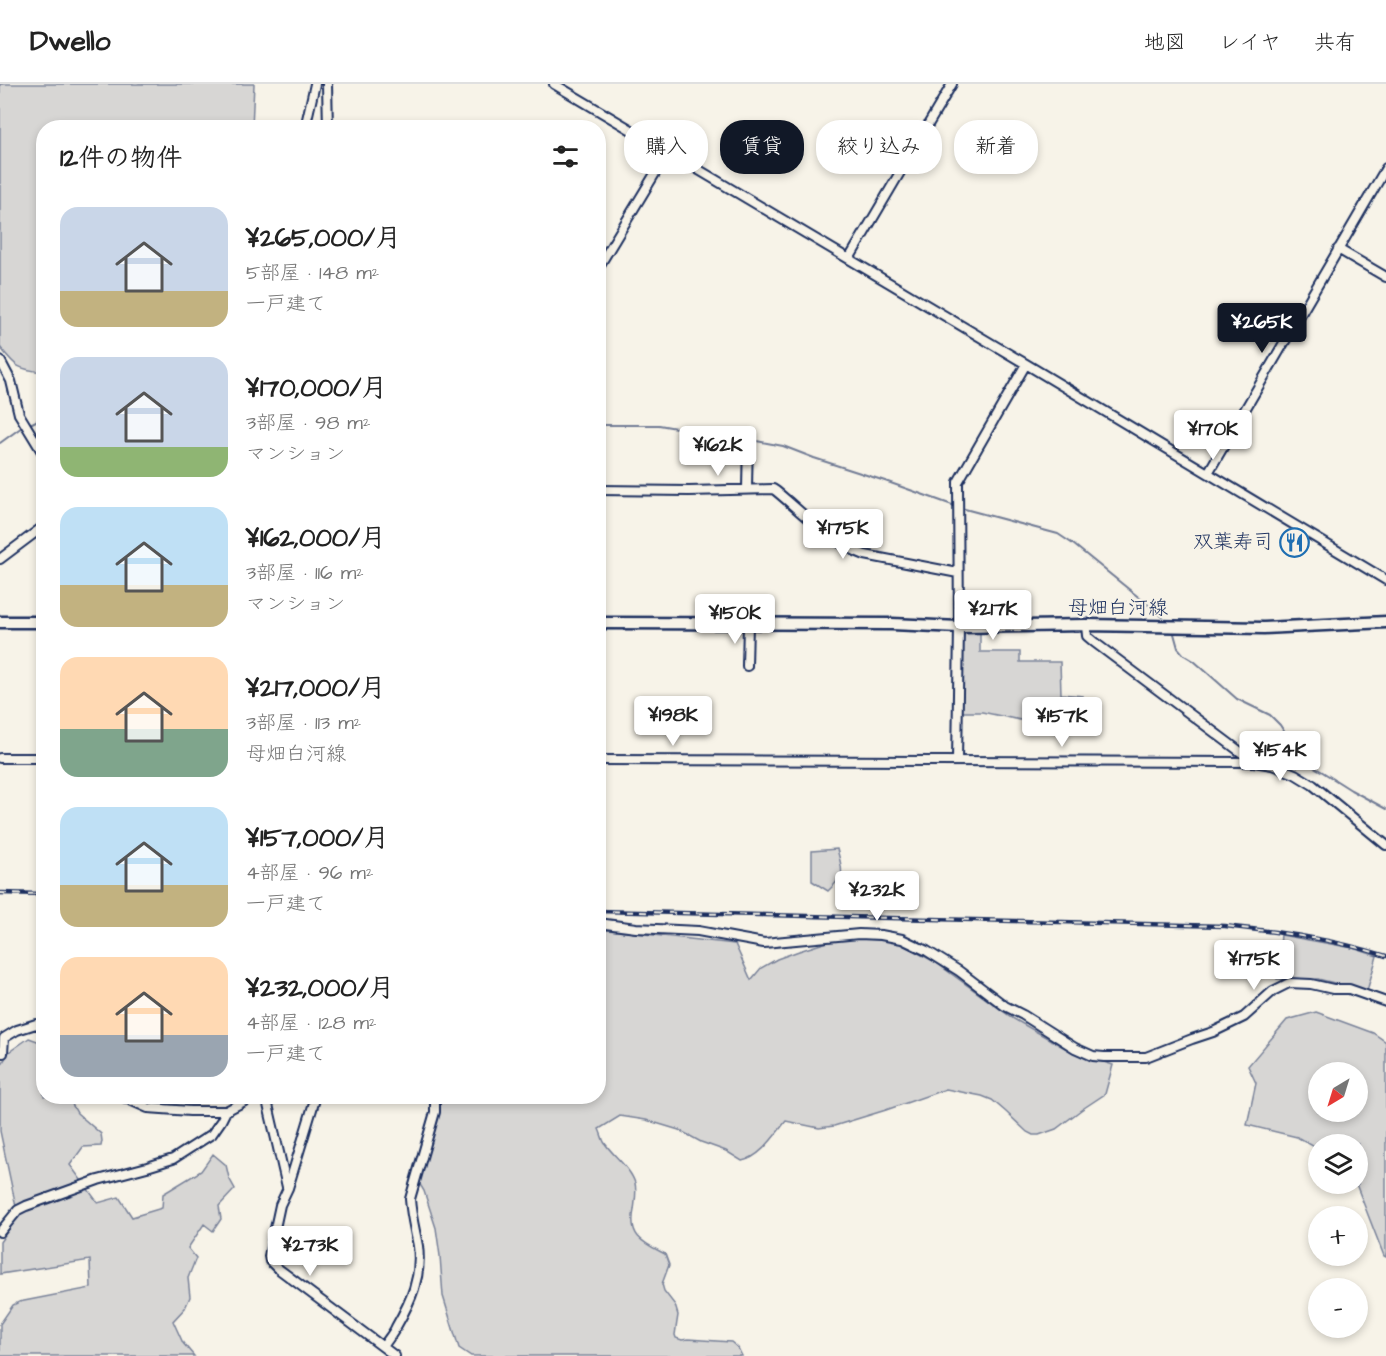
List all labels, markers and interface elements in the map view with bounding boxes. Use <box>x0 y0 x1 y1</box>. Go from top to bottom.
text: Dwello <box>30 22 111 61</box>
text: 地図 <box>1144 28 1186 57</box>
text: レイヤ <box>1219 28 1281 57</box>
text: 共有 <box>1314 28 1356 57</box>
chip: 購入 <box>624 120 708 174</box>
chip: 賃貸 <box>720 120 804 174</box>
chip: 絞り込み <box>816 120 942 174</box>
chip: 新着 <box>954 120 1038 174</box>
text: 12件の物件 <box>60 140 182 176</box>
icon: filters <box>549 140 582 173</box>
text: ¥265,000/月 <box>246 220 401 256</box>
icon: home <box>108 231 180 303</box>
text: 5部屋 · 148 m² <box>246 259 379 287</box>
text: 一戸建て <box>246 290 326 318</box>
pin: ¥265K <box>1220 303 1304 354</box>
text: ¥265K <box>1232 308 1292 336</box>
text: ¥170,000/月 <box>246 370 387 406</box>
icon: home <box>108 381 180 453</box>
text: 3部屋 · 98 m² <box>246 409 370 437</box>
pin: ¥170K <box>1171 410 1255 461</box>
text: ¥170K <box>1188 415 1238 443</box>
pin: ¥162K <box>676 426 760 477</box>
text: ¥162K <box>693 431 743 459</box>
text: マンション <box>246 440 345 468</box>
pin: ¥175K <box>801 509 885 560</box>
text: ¥175K <box>817 514 869 542</box>
text: ¥162,000/月 <box>246 520 386 556</box>
restaurant icon: 双葉寿司 <box>1278 526 1310 558</box>
place label: 双葉寿司 <box>1193 528 1273 556</box>
icon: home <box>108 531 180 603</box>
text: 3部屋 · 116 m² <box>246 559 364 587</box>
text: マンション <box>246 590 345 618</box>
pin: ¥217K <box>951 590 1035 641</box>
pin: ¥150K <box>693 594 777 645</box>
street label: 母畑白河線 <box>1068 594 1168 622</box>
text: ¥217K <box>968 595 1018 623</box>
text: ¥150K <box>709 599 761 627</box>
text: ¥217,000/月 <box>246 670 386 706</box>
icon: home <box>108 681 180 753</box>
pin: ¥198K <box>631 696 715 747</box>
pin: ¥157K <box>1020 697 1104 748</box>
text: ¥198K <box>648 701 698 729</box>
text: ¥157K <box>1036 702 1088 730</box>
text: 3部屋 · 113 m² <box>246 709 361 737</box>
pin: ¥154K <box>1238 731 1322 782</box>
text: ¥154K <box>1253 736 1307 764</box>
text: 母畑白河線 <box>246 740 346 768</box>
text: ¥157,000/月 <box>246 820 389 856</box>
icon: home <box>108 831 180 903</box>
text: 4部屋 · 96 m² <box>246 859 373 887</box>
pin: ¥232K <box>835 871 919 922</box>
text: ¥232K <box>849 876 905 904</box>
text: 一戸建て <box>246 890 326 918</box>
pin: ¥175K <box>1212 940 1296 991</box>
text: ¥175K <box>1228 945 1280 973</box>
text: ¥232,000/月 <box>246 970 395 1006</box>
icon: home <box>108 981 180 1053</box>
text: 4部屋 · 128 m² <box>246 1009 377 1037</box>
text: 一戸建て <box>246 1040 326 1068</box>
north arrow <box>1308 1062 1368 1122</box>
map controls <box>1308 1062 1368 1338</box>
button: layers <box>1308 1134 1368 1194</box>
button: + <box>1308 1206 1368 1266</box>
pin: ¥273K <box>268 1226 352 1277</box>
text: ¥273K <box>282 1231 338 1259</box>
button: − <box>1308 1278 1368 1338</box>

